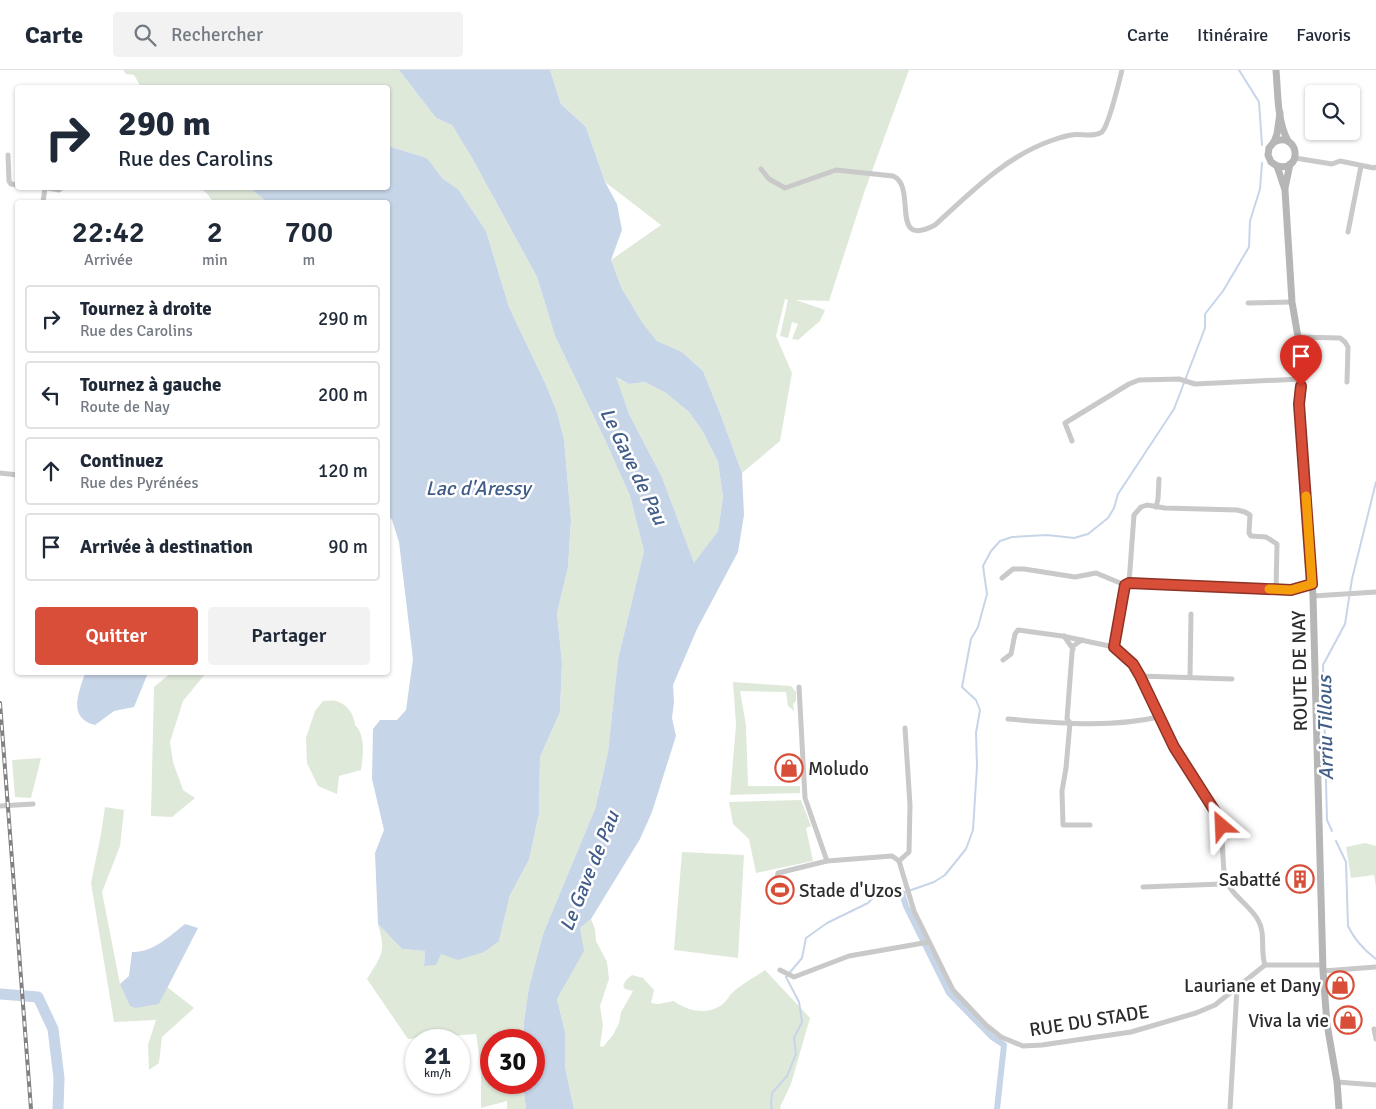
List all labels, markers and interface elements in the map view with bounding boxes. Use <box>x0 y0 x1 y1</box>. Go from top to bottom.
search box <box>113 12 463 57</box>
text: Carte <box>25 20 83 50</box>
icon: search <box>131 21 159 49</box>
text: Rechercher <box>171 23 263 47</box>
text: Carte <box>1127 24 1169 46</box>
text: Itinéraire <box>1197 24 1268 46</box>
text: Favoris <box>1296 24 1351 46</box>
map controls <box>1305 85 1360 140</box>
button: search <box>1305 85 1360 140</box>
text: 290 m <box>118 102 211 145</box>
icon: right <box>35 105 100 170</box>
text: Rue des Carolins <box>118 145 273 172</box>
text: 22:42 <box>72 214 145 251</box>
text: 2 <box>207 214 223 251</box>
text: 700 <box>285 214 333 251</box>
text: Arrivée <box>84 250 133 270</box>
text: min <box>202 250 228 270</box>
text: m <box>302 250 315 270</box>
text: Tournez à droite <box>80 297 212 321</box>
icon: right <box>37 305 65 333</box>
text: 290 m <box>318 307 368 331</box>
text: Rue des Carolins <box>80 321 193 341</box>
pin <box>1280 335 1322 386</box>
icon: arrive <box>1287 342 1315 370</box>
text: Tournez à gauche <box>80 373 221 397</box>
icon: left <box>37 381 65 409</box>
text: 200 m <box>318 383 368 407</box>
text: Route de Nay <box>80 397 170 417</box>
water label: Le Gave de Pau <box>594 404 673 530</box>
text: Continuez <box>80 449 163 473</box>
icon: ahead <box>37 457 65 485</box>
text: 120 m <box>318 459 368 483</box>
text: Rue des Pyrénées <box>80 473 198 493</box>
water label: Lac d'Aressy <box>426 476 533 501</box>
icon: arrive <box>37 533 65 561</box>
text: Arrivée à destination <box>80 535 253 559</box>
text: 90 m <box>328 535 368 559</box>
button: Quitter <box>35 607 198 665</box>
button: Partager <box>208 607 370 665</box>
street label: ROUTE DE NAY <box>1287 610 1313 732</box>
water label: Arriu Tillous <box>1312 673 1339 781</box>
shop icon: Moludo <box>774 753 804 783</box>
place label: Moludo <box>808 757 869 781</box>
position arrow <box>1195 799 1247 851</box>
water label: Le Gave de Pau <box>554 807 625 935</box>
building icon: Sabatté <box>1285 864 1315 894</box>
place label: Sabatté <box>1219 868 1281 892</box>
sports icon: Stade d'Uzos <box>765 875 795 905</box>
place label: Stade d'Uzos <box>799 879 902 903</box>
shop icon: Lauriane et Dany <box>1325 970 1355 1000</box>
place label: Lauriane et Dany <box>1184 974 1321 998</box>
street label: RUE DU STADE <box>1028 1000 1151 1042</box>
shop icon: Viva la vie <box>1333 1005 1363 1035</box>
place label: Viva la vie <box>1248 1009 1329 1033</box>
speed limit sign: 30 <box>480 1029 545 1094</box>
text: 21 <box>424 1040 451 1071</box>
text: km/h <box>424 1066 451 1081</box>

